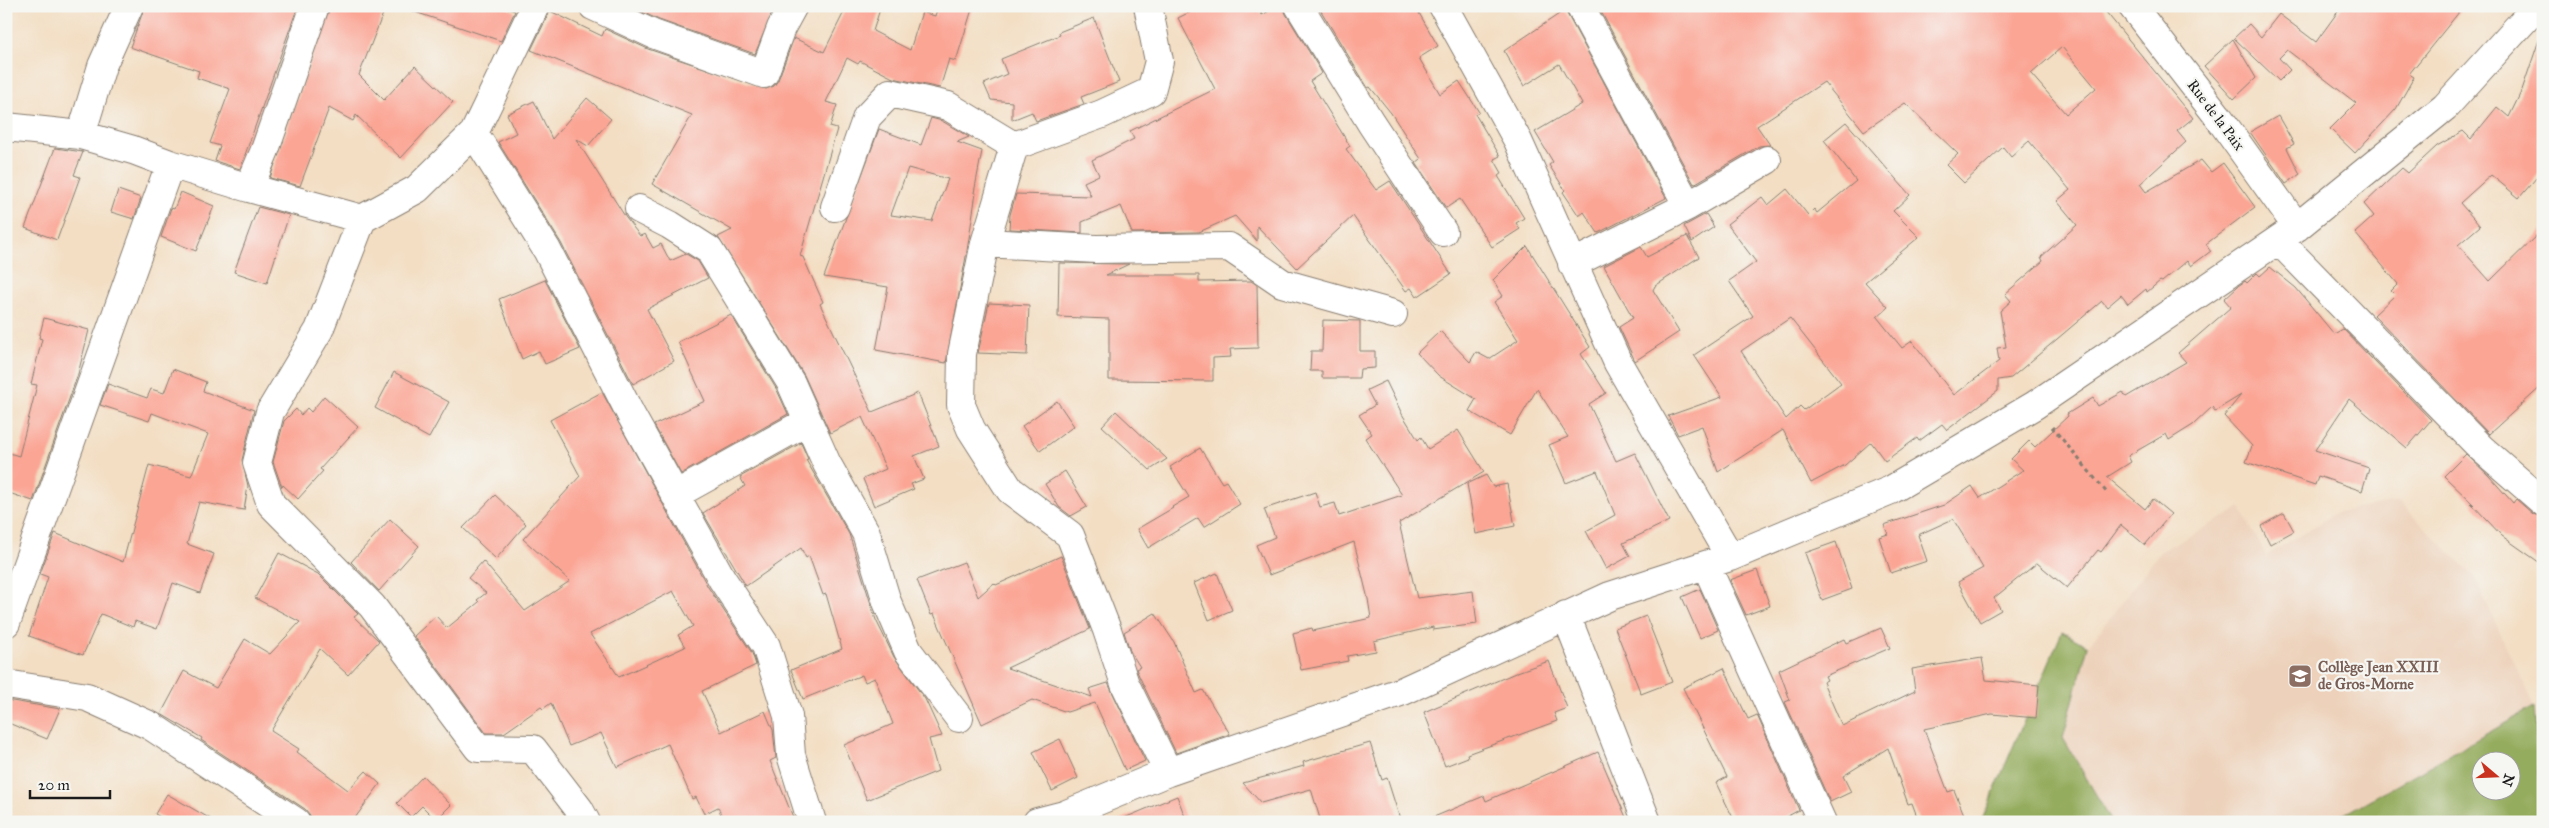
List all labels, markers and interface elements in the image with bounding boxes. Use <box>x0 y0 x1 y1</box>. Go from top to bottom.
street label: Rue de la Paix <box>2184 76 2249 154</box>
place label: Collège Jean XXIII de Gros-Morne <box>2318 658 2439 693</box>
school or university icon: Collège Jean XXIII de Gros-Morne <box>2287 663 2313 689</box>
north arrow <box>2472 750 2522 800</box>
scale bar <box>30 768 110 800</box>
text: N <box>2498 772 2518 789</box>
text: 20 m <box>38 776 70 794</box>

